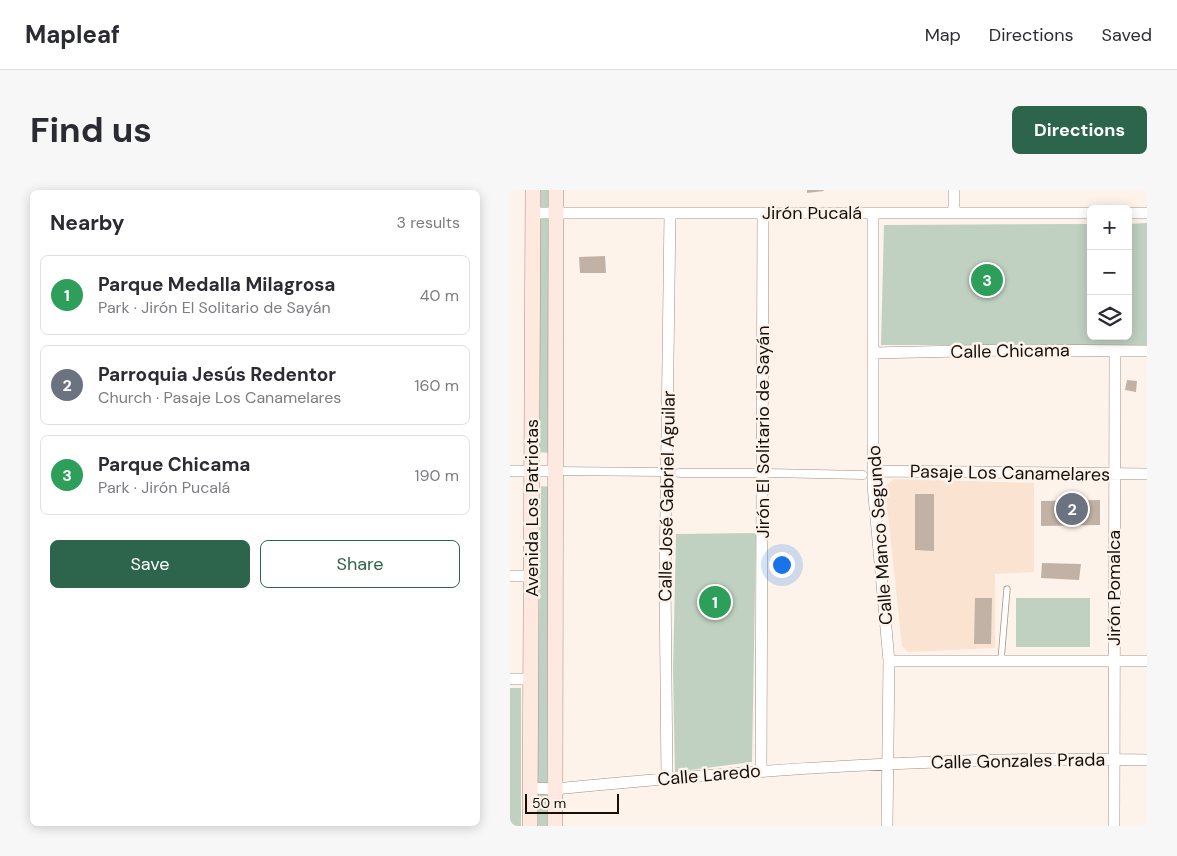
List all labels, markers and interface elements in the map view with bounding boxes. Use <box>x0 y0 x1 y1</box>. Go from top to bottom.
text: Mapleaf <box>25 19 120 50</box>
text: Map <box>925 23 961 47</box>
text: Directions <box>989 23 1074 47</box>
text: Saved <box>1102 23 1152 47</box>
button: Directions <box>1012 106 1147 154</box>
text: Find us <box>30 107 152 153</box>
street label: Jirón Pucalá <box>762 201 862 225</box>
map controls <box>1087 205 1132 340</box>
button: + <box>1087 205 1132 250</box>
text: Nearby <box>50 209 124 237</box>
text: 3 results <box>397 212 460 233</box>
button: − <box>1087 250 1132 295</box>
pin: 3 <box>971 261 1003 299</box>
text: Parque Medalla Milagrosa <box>98 272 335 297</box>
text: 1 <box>64 285 70 306</box>
text: 40 m <box>420 285 459 306</box>
button: layers <box>1087 295 1132 340</box>
text: Park · Jirón El Solitario de Sayán <box>98 297 331 318</box>
street label: Jirón El Solitario de Sayán <box>751 326 775 539</box>
street label: Calle Chicama <box>950 338 1070 364</box>
text: Parroquia Jesús Redentor <box>98 362 336 387</box>
text: 2 <box>62 375 72 396</box>
text: 160 m <box>415 375 459 396</box>
text: Church · Pasaje Los Canamelares <box>98 387 341 408</box>
street label: Calle José Gabriel Aguilar <box>653 390 681 602</box>
street label: Avenida Los Patriotas <box>520 419 544 597</box>
street label: Calle Manco Segundo <box>862 444 898 626</box>
text: Parque Chicama <box>98 452 251 477</box>
street label: Pasaje Los Canamelares <box>910 459 1110 487</box>
text: 3 <box>62 465 72 486</box>
text: 190 m <box>415 465 459 486</box>
text: Park · Jirón Pucalá <box>98 477 230 498</box>
pin: 2 <box>1056 490 1088 528</box>
street label: Jirón Pomalca <box>1102 530 1126 646</box>
button: Save <box>50 540 250 588</box>
button: Share <box>260 540 460 588</box>
your location <box>769 552 795 578</box>
pin: 1 <box>699 583 731 621</box>
street label: Calle Gonzales Prada <box>931 747 1105 775</box>
street label: Calle Laredo <box>656 759 762 791</box>
scale bar <box>525 791 619 814</box>
text: 50 m <box>532 794 566 812</box>

